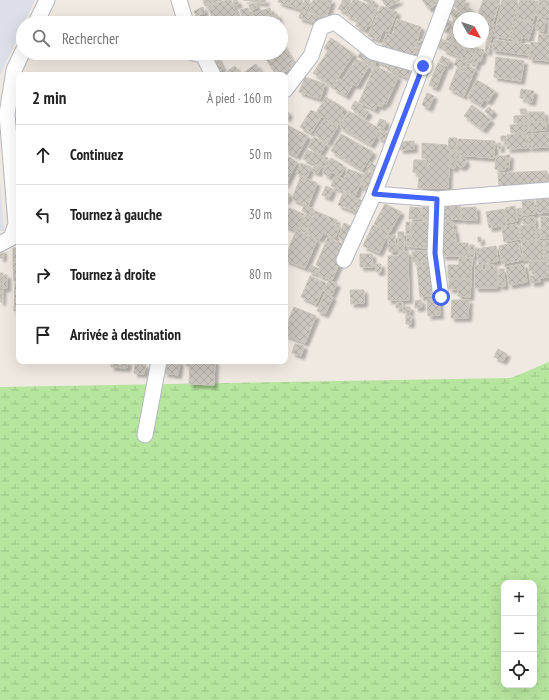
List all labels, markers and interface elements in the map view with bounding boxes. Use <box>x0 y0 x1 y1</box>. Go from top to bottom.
north arrow <box>453 12 489 48</box>
search box <box>16 16 288 60</box>
icon: search <box>30 27 52 49</box>
text: Rechercher <box>62 29 119 48</box>
route end <box>414 57 432 75</box>
text: 2 min <box>32 87 66 109</box>
text: À pied · 160 m <box>207 90 272 107</box>
icon: ahead <box>32 144 54 166</box>
text: Continuez <box>70 145 123 164</box>
text: 50 m <box>249 146 272 163</box>
icon: left <box>32 204 54 226</box>
text: Tournez à gauche <box>70 205 162 224</box>
text: 30 m <box>249 206 272 223</box>
icon: right <box>32 264 54 286</box>
text: Tournez à droite <box>70 265 156 284</box>
text: 80 m <box>249 266 272 283</box>
route start <box>432 288 450 306</box>
icon: arrive <box>32 324 54 346</box>
text: Arrivée à destination <box>70 325 181 344</box>
map controls <box>501 580 537 688</box>
button: + <box>501 580 537 616</box>
button: − <box>501 616 537 652</box>
button: locate <box>501 652 537 688</box>

